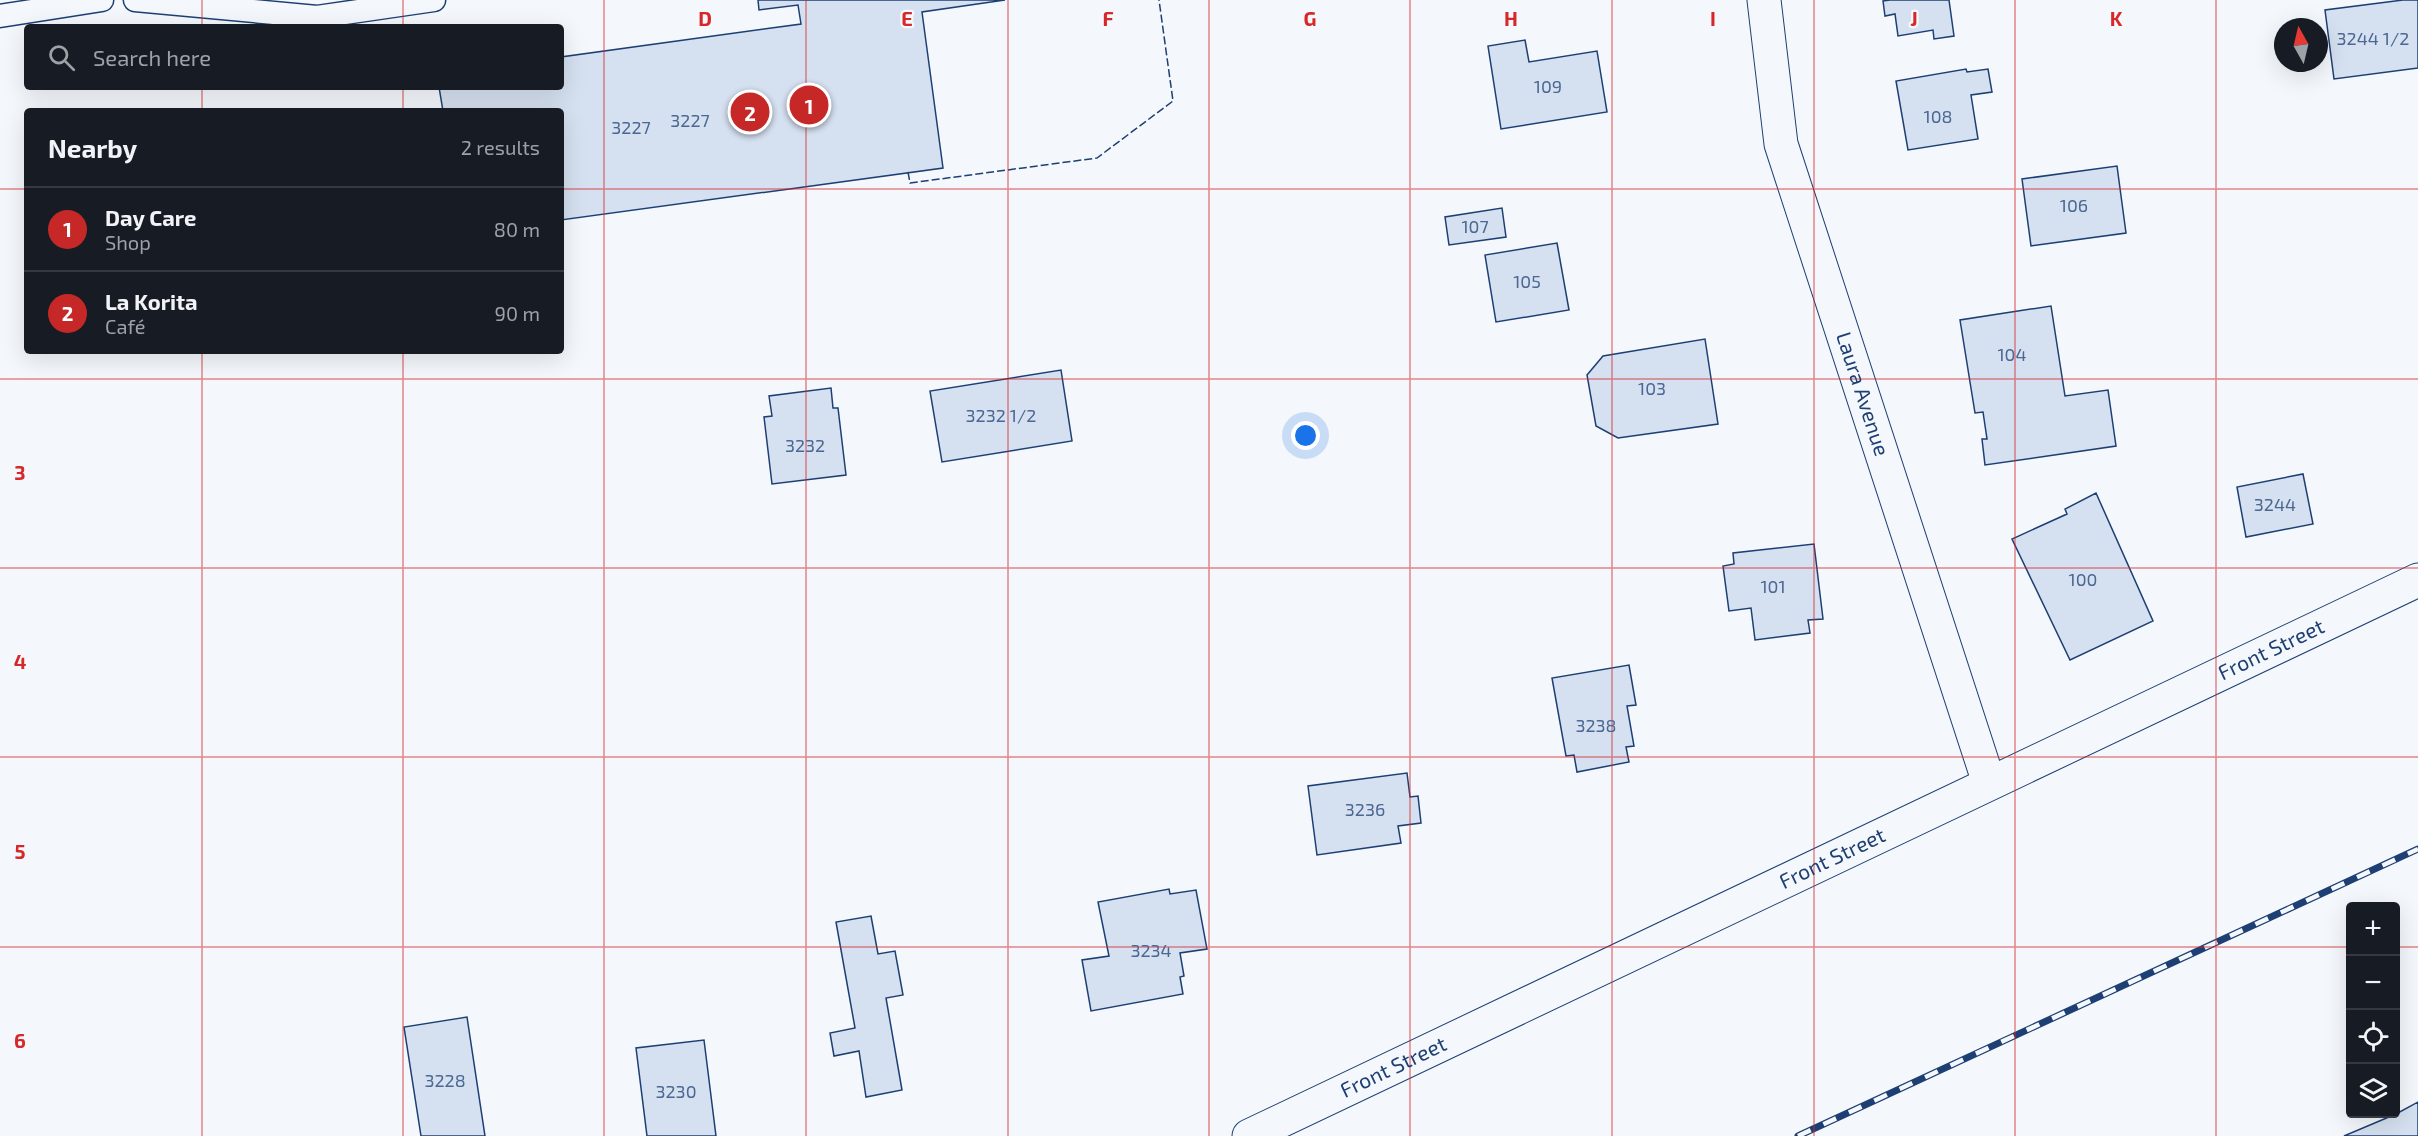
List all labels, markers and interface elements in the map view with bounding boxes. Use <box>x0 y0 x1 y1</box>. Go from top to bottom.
text: D <box>698 6 712 30</box>
text: E <box>901 6 913 30</box>
text: F <box>1102 6 1114 30</box>
text: G <box>1304 6 1316 30</box>
text: H <box>1504 6 1518 30</box>
text: I <box>1710 6 1716 30</box>
text: J <box>1910 6 1918 30</box>
text: K <box>2110 6 2123 30</box>
north arrow <box>2274 18 2328 72</box>
search box <box>24 24 564 90</box>
house number: 3244 1/2 <box>2337 27 2409 49</box>
icon: search <box>45 41 78 74</box>
text: Search here <box>93 44 211 70</box>
house number: 109 <box>1534 75 1562 97</box>
pin: 1 <box>790 82 828 128</box>
pin: 2 <box>730 90 770 134</box>
house number: 108 <box>1924 105 1952 127</box>
house number: 3227 <box>670 109 710 131</box>
house number: 3227 <box>611 116 651 138</box>
text: Nearby <box>48 132 137 163</box>
text: 2 results <box>461 135 540 159</box>
house number: 106 <box>2060 194 2088 216</box>
text: Day Care <box>105 204 196 230</box>
house number: 107 <box>1461 215 1489 237</box>
text: 1 <box>63 217 72 241</box>
text: 80 m <box>494 217 540 241</box>
text: Shop <box>105 230 151 254</box>
house number: 105 <box>1513 270 1541 292</box>
text: La Korita <box>105 288 198 314</box>
text: 2 <box>62 301 73 325</box>
text: 90 m <box>495 301 540 325</box>
text: Café <box>105 314 146 338</box>
street label: Laura Avenue <box>1832 328 1896 459</box>
house number: 104 <box>1997 343 2027 365</box>
house number: 103 <box>1638 377 1666 399</box>
house number: 3232 1/2 <box>966 404 1036 426</box>
your location <box>1291 421 1320 450</box>
house number: 3232 <box>785 434 825 456</box>
text: 3 <box>14 460 26 484</box>
house number: 3244 <box>2254 493 2296 515</box>
house number: 100 <box>2069 568 2097 590</box>
house number: 101 <box>1760 575 1786 597</box>
street label: Front Street <box>2214 613 2328 684</box>
text: 4 <box>14 649 27 673</box>
house number: 3238 <box>1575 714 1617 736</box>
house number: 3236 <box>1345 798 1385 820</box>
street label: Front Street <box>1775 821 1889 893</box>
text: 5 <box>14 839 26 863</box>
map controls <box>2346 902 2400 1118</box>
button: + <box>2346 902 2400 956</box>
house number: 3234 <box>1130 939 1172 961</box>
button: − <box>2346 956 2400 1010</box>
button: locate <box>2346 1010 2400 1064</box>
text: 6 <box>14 1028 26 1052</box>
street label: Front Street <box>1336 1030 1450 1102</box>
button: layers <box>2346 1064 2400 1118</box>
house number: 3228 <box>424 1069 466 1091</box>
house number: 3230 <box>656 1080 697 1102</box>

